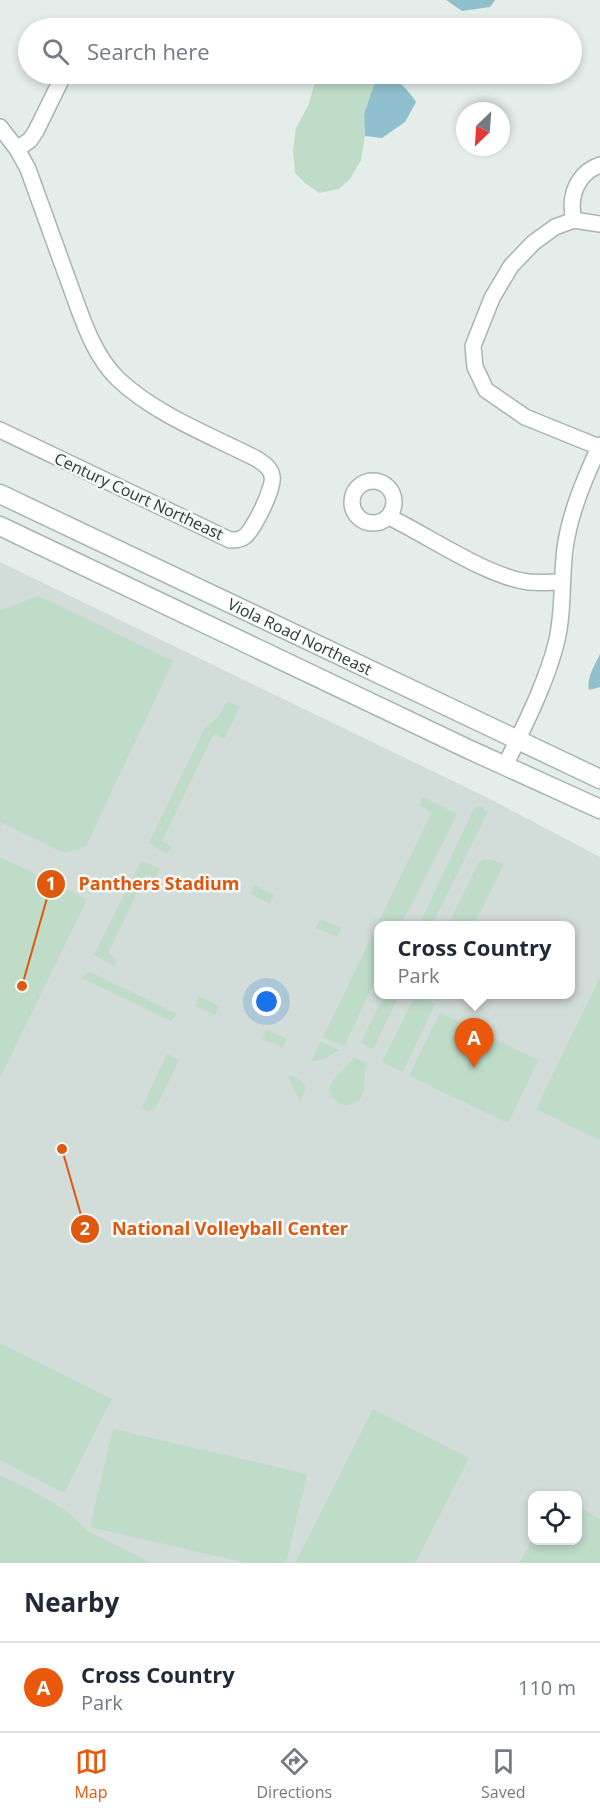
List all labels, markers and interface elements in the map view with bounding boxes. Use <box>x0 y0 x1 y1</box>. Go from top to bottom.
search box <box>18 18 582 84</box>
icon: search <box>39 35 72 68</box>
text: Search here <box>87 36 210 66</box>
north arrow <box>456 102 510 156</box>
street label: Century Court Northeast <box>51 447 227 545</box>
street label: Viola Road Northeast <box>224 593 376 680</box>
callout: Panthers Stadium <box>36 866 251 902</box>
text: 1 <box>46 871 56 895</box>
text: Panthers Stadium <box>78 871 240 895</box>
popup <box>374 921 575 999</box>
text: Cross Country <box>398 932 551 962</box>
text: Park <box>398 962 439 989</box>
your location <box>252 987 281 1016</box>
pin: A <box>454 1018 494 1068</box>
callout: National Volleyball Center <box>70 1211 360 1247</box>
text: 2 <box>80 1216 90 1240</box>
text: National Volleyball Center <box>112 1216 348 1240</box>
map controls <box>528 1491 582 1545</box>
button: locate <box>528 1491 582 1545</box>
text: Nearby <box>24 1584 119 1620</box>
text: Cross Country <box>81 1659 235 1689</box>
text: A <box>37 1674 50 1701</box>
text: 110 m <box>518 1674 576 1701</box>
text: Park <box>81 1689 123 1716</box>
tab: Map <box>74 1745 108 1803</box>
tab: Directions <box>256 1745 332 1803</box>
tab: Saved <box>481 1745 526 1803</box>

